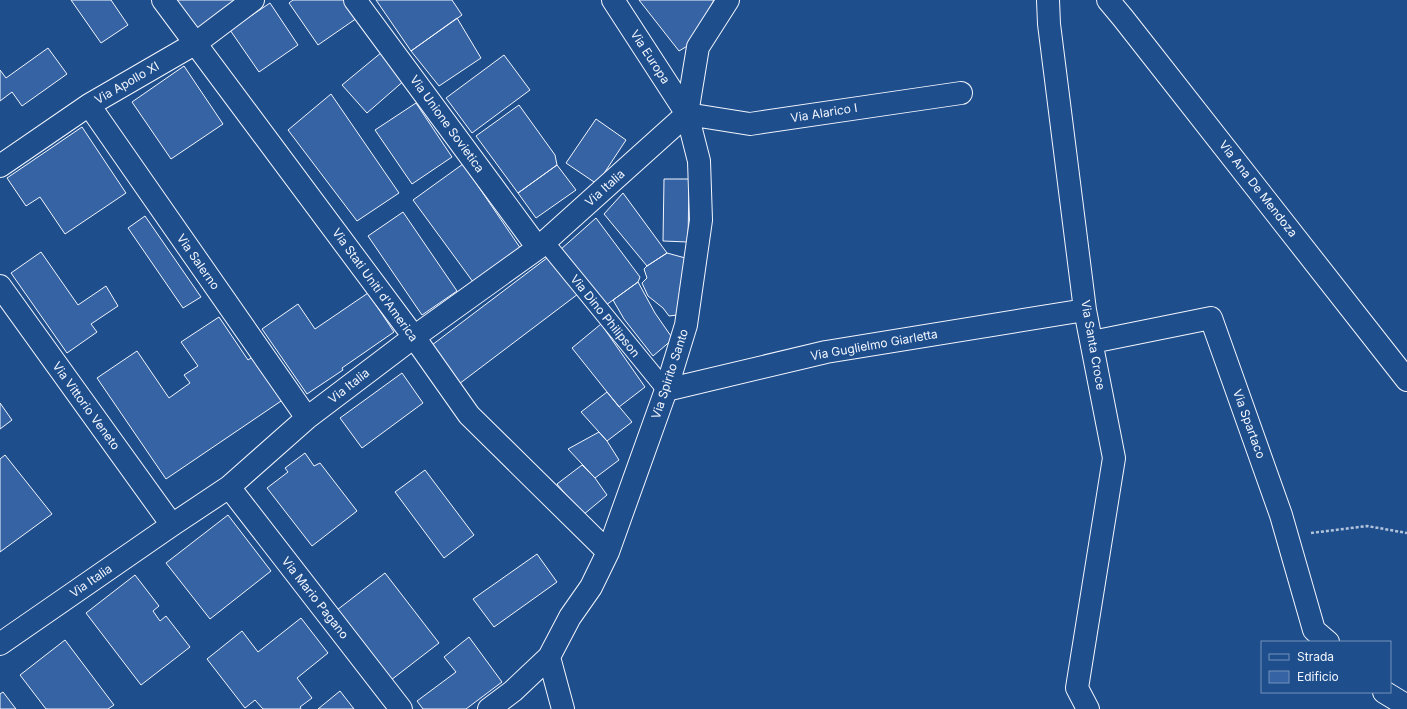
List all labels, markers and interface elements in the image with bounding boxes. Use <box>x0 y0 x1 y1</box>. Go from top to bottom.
street label: Via Europa <box>627 27 673 87</box>
street label: Via Apollo XI <box>92 58 162 107</box>
street label: Via Unione Sovietica <box>407 72 488 175</box>
street label: Via Alarico I <box>789 100 858 125</box>
street label: Via Ana De Mendoza <box>1216 137 1301 240</box>
street label: Via Italia <box>582 166 628 209</box>
street label: Via Stati Uniti d'America <box>329 225 421 344</box>
street label: Via Salerno <box>174 231 223 292</box>
street label: Via Dino Philipson <box>567 271 643 360</box>
street label: Via Santa Croce <box>1078 299 1109 391</box>
street label: Via Guglielmo Giarletta <box>809 326 939 363</box>
street label: Via Spirito Santo <box>648 327 691 421</box>
street label: Via Vittorio Veneto <box>49 359 123 453</box>
street label: Via Italia <box>325 365 372 406</box>
street label: Via Spartaco <box>1230 387 1269 461</box>
street label: Via Mario Pagano <box>279 554 352 642</box>
street label: Via Italia <box>67 561 115 600</box>
legend <box>1261 641 1391 693</box>
text: Strada <box>1297 649 1334 664</box>
text: Edificio <box>1297 669 1339 684</box>

